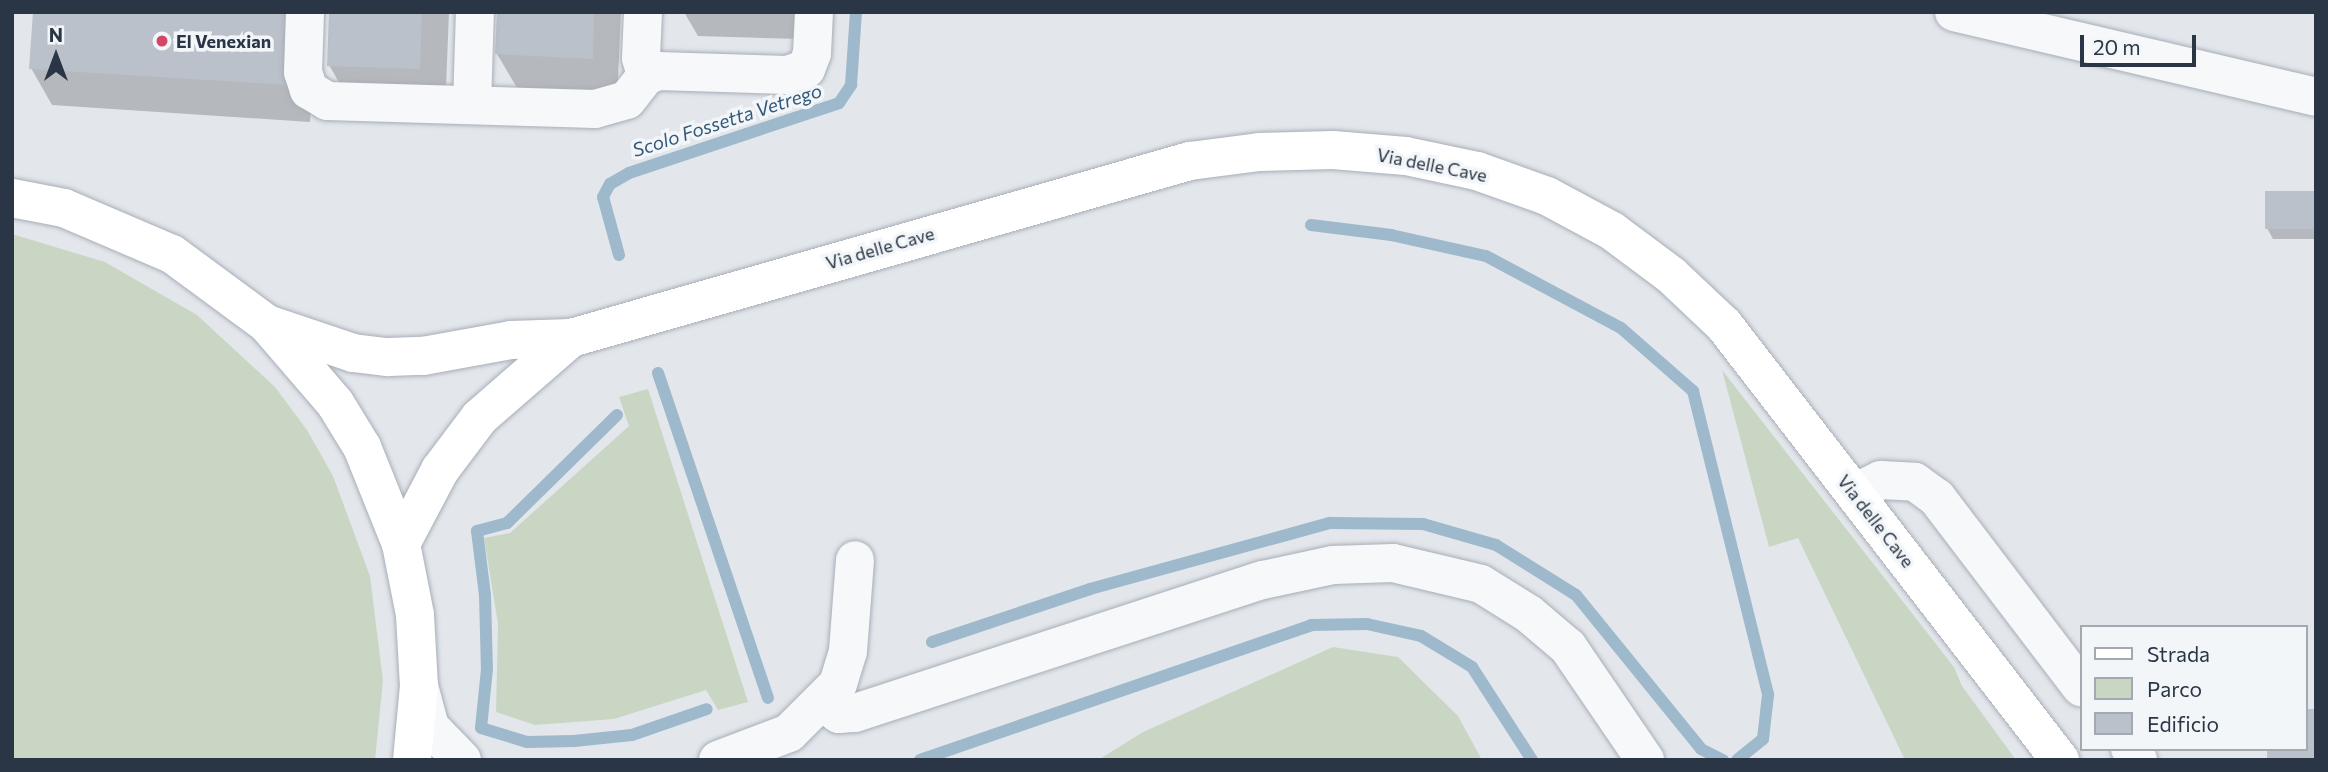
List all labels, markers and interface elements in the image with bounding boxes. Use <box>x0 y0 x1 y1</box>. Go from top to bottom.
north arrow <box>21 21 91 91</box>
scale bar <box>2083 21 2198 65</box>
text: N <box>49 23 63 46</box>
place label: El Venexian <box>176 30 271 52</box>
marker: El Venexian <box>154 33 170 49</box>
text: 20 m <box>2093 34 2141 59</box>
water label: Scolo Fossetta Vetrego <box>629 79 825 161</box>
street label: Via delle Cave <box>1375 144 1489 186</box>
street label: Via delle Cave <box>823 222 937 274</box>
street label: Via delle Cave <box>1833 470 1919 572</box>
legend <box>2080 625 2307 751</box>
text: Strada <box>2147 641 2210 666</box>
text: Parco <box>2147 676 2202 701</box>
text: Edificio <box>2147 711 2219 736</box>

